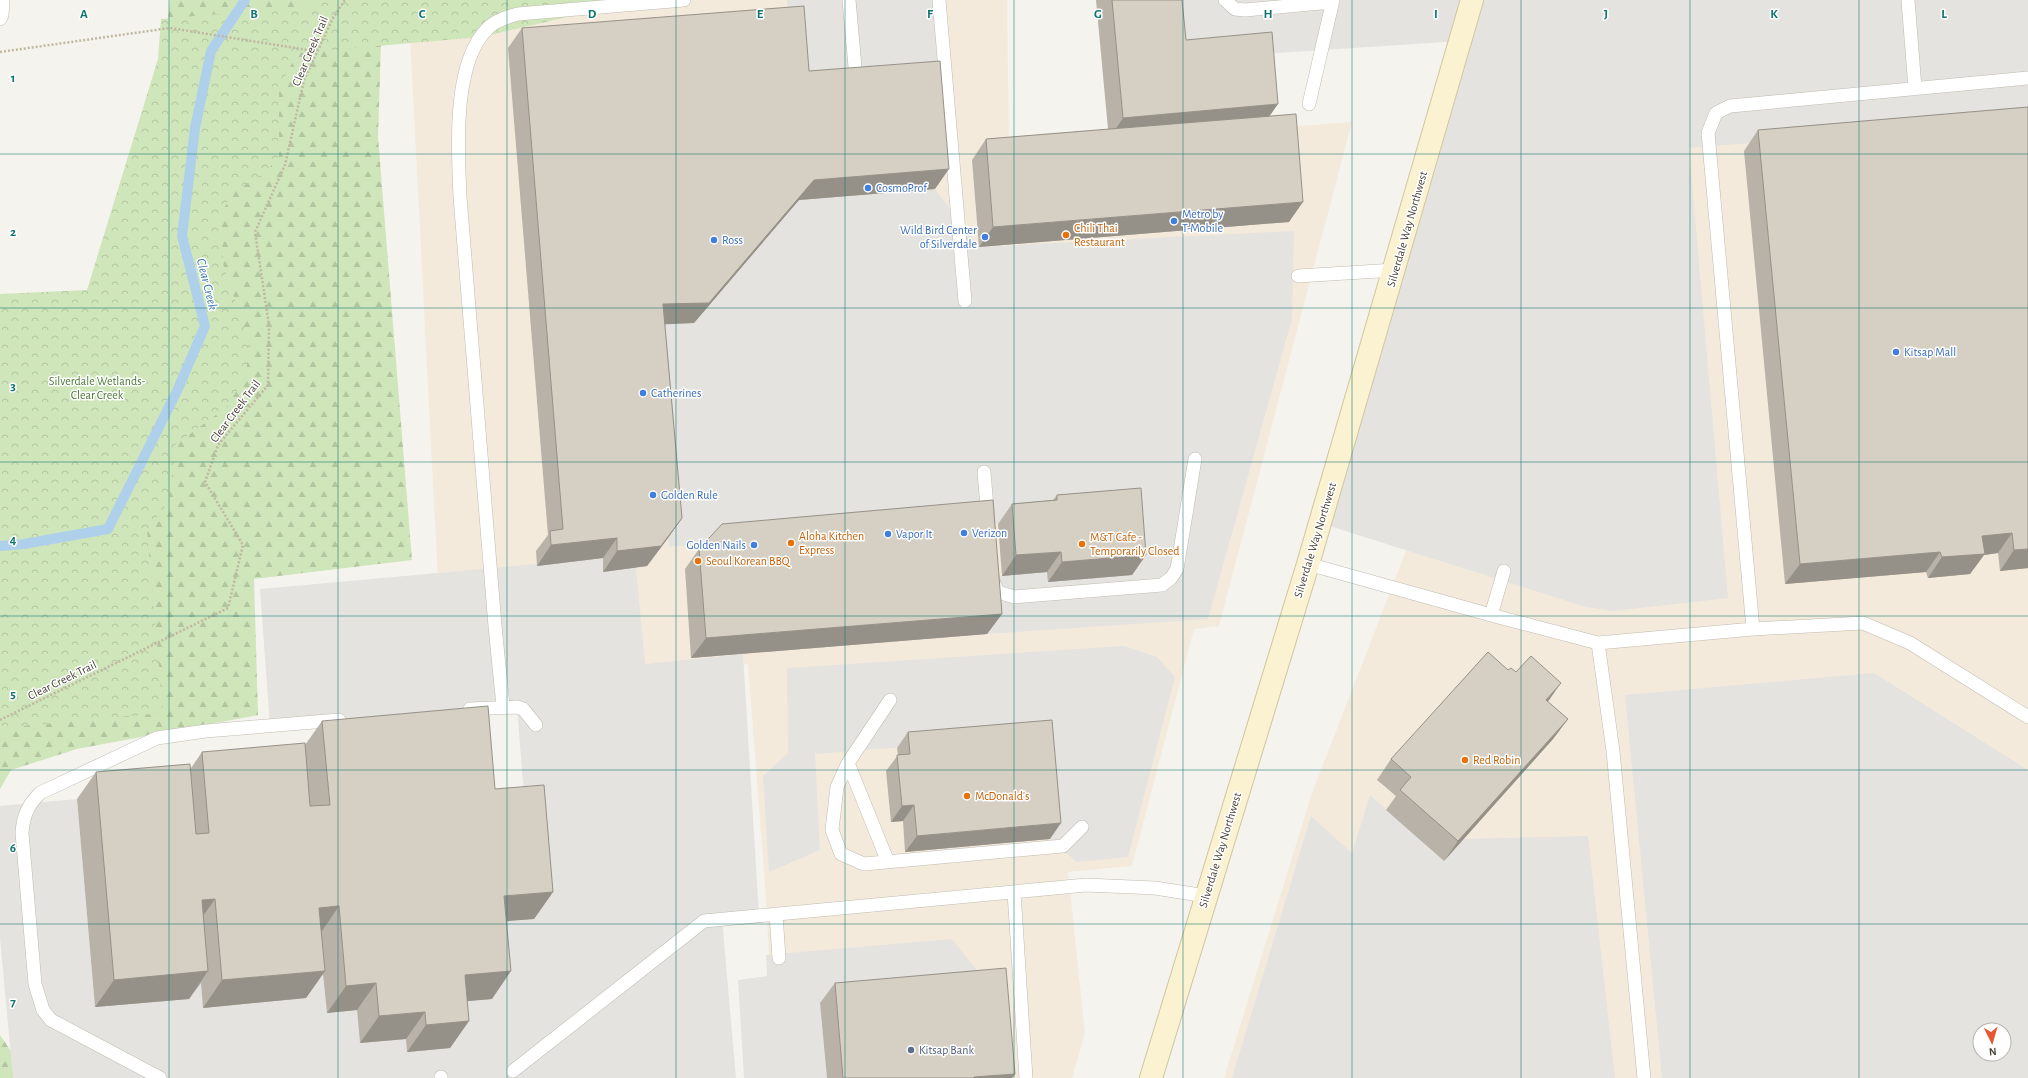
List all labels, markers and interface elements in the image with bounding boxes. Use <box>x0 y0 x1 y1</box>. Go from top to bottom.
text: A <box>80 8 88 21</box>
text: B <box>250 8 258 21</box>
text: C <box>419 8 426 21</box>
text: D <box>588 8 597 21</box>
text: E <box>757 8 764 21</box>
text: F <box>927 8 934 21</box>
text: G <box>1094 8 1102 21</box>
text: H <box>1263 8 1273 21</box>
text: I <box>1434 8 1438 21</box>
text: J <box>1604 8 1608 21</box>
text: K <box>1770 8 1778 21</box>
text: L <box>1941 8 1947 21</box>
street label: Clear Creek Trail <box>290 14 330 88</box>
text: 1 <box>11 72 15 85</box>
street label: Silverdale Way Northwest <box>1385 170 1430 289</box>
place label: CosmoProf <box>876 182 928 194</box>
marker: CosmoProf <box>863 183 873 193</box>
place label: Metro by T-Mobile <box>1182 208 1223 234</box>
marker: Metro by T-Mobile <box>1169 216 1179 226</box>
place label: Chili Thai Restaurant <box>1074 222 1125 248</box>
place label: Wild Bird Center of Silverdale <box>900 224 977 250</box>
text: 2 <box>10 226 16 239</box>
marker: Chili Thai Restaurant <box>1061 230 1071 240</box>
marker: Wild Bird Center of Silverdale <box>980 232 990 242</box>
place label: Ross <box>722 234 743 246</box>
marker: Ross <box>709 235 719 245</box>
water label: Clear Creek <box>194 257 219 312</box>
place label: Kitsap Mall <box>1904 346 1956 358</box>
marker: Kitsap Mall <box>1891 347 1901 357</box>
park label: Silverdale Wetlands- Clear Creek <box>49 375 146 401</box>
street label: Clear Creek Trail <box>208 378 262 444</box>
text: 3 <box>10 380 16 393</box>
place label: Catherines <box>651 387 701 399</box>
marker: Catherines <box>638 388 648 398</box>
street label: Silverdale Way Northwest <box>1292 481 1339 599</box>
place label: Golden Rule <box>661 489 718 501</box>
marker: Golden Rule <box>648 490 658 500</box>
place label: Verizon <box>972 527 1007 539</box>
place label: Vapor It <box>896 528 932 540</box>
marker: Verizon <box>959 528 969 538</box>
marker: Vapor It <box>883 529 893 539</box>
place label: Aloha Kitchen Express <box>799 530 864 556</box>
place label: M&T Cafe - Temporarily Closed <box>1090 531 1179 558</box>
text: 4 <box>10 534 17 547</box>
marker: Aloha Kitchen Express <box>786 538 796 548</box>
place label: Golden Nails <box>686 539 746 551</box>
marker: M&T Cafe - Temporarily Closed <box>1077 539 1087 549</box>
marker: Golden Nails <box>749 540 759 550</box>
place label: Seoul Korean BBQ <box>706 555 791 568</box>
marker: Seoul Korean BBQ <box>693 556 703 566</box>
street label: Clear Creek Trail <box>26 658 98 702</box>
text: 5 <box>10 688 16 701</box>
place label: Red Robin <box>1473 754 1520 766</box>
marker: Red Robin <box>1460 755 1470 765</box>
place label: McDonald's <box>975 790 1029 802</box>
marker: McDonald's <box>962 791 972 801</box>
street label: Silverdale Way Northwest <box>1197 791 1244 909</box>
text: 6 <box>10 842 16 855</box>
text: 7 <box>10 996 16 1009</box>
north arrow <box>1972 1022 2012 1062</box>
place label: Kitsap Bank <box>919 1044 974 1056</box>
marker: Kitsap Bank <box>906 1045 916 1055</box>
text: N <box>1989 1046 1997 1057</box>

